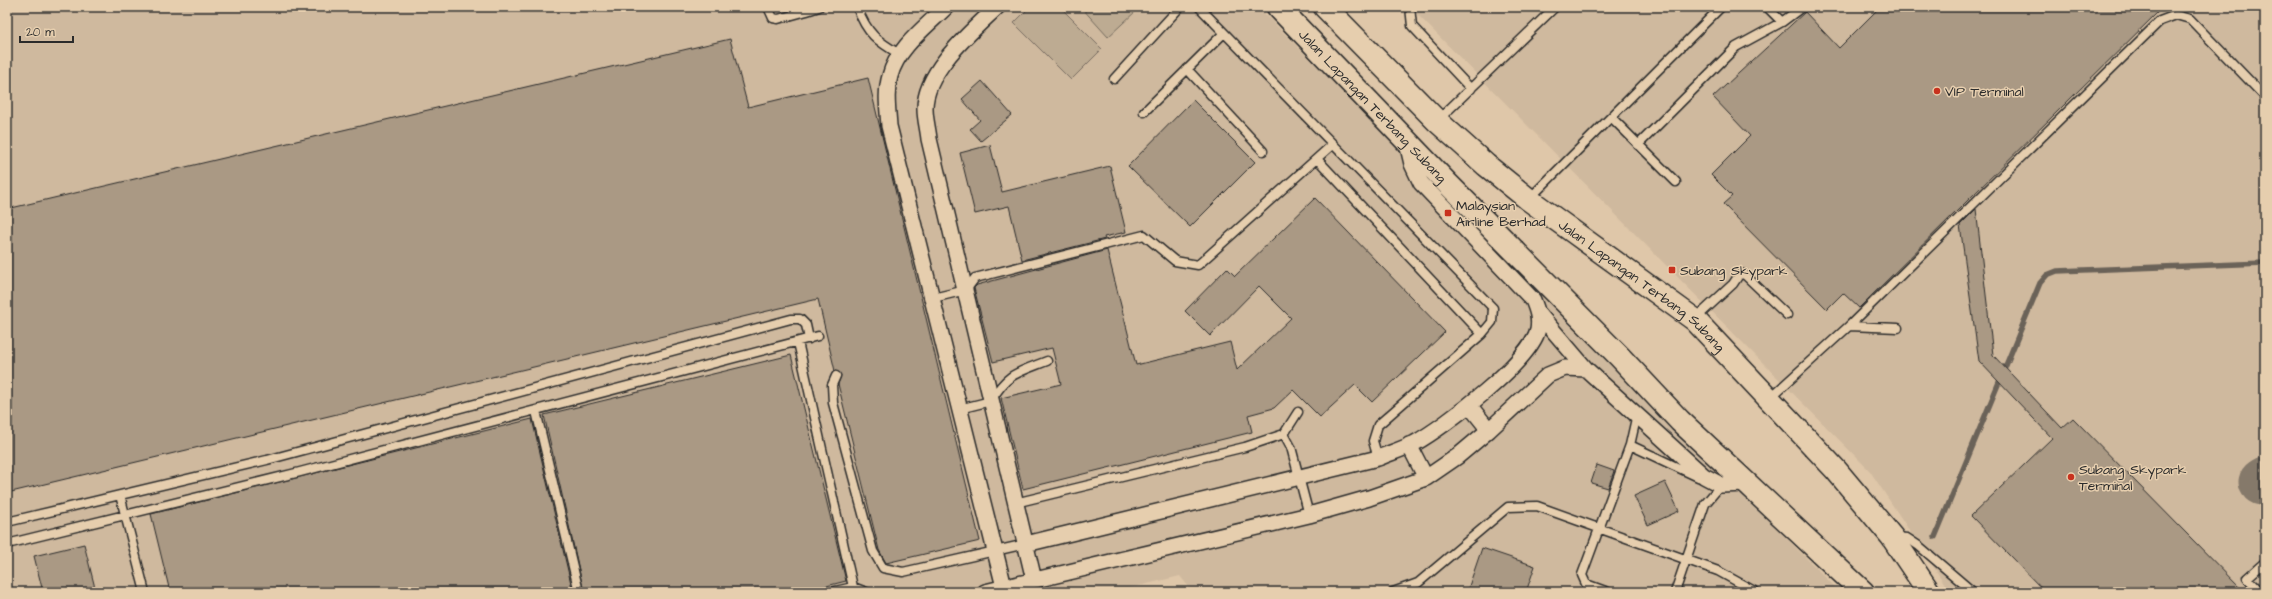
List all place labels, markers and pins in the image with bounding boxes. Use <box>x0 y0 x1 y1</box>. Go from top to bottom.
place label: VIP Terminal <box>1945 82 2024 102</box>
marker: VIP Terminal <box>1932 86 1942 96</box>
place label: Malaysian Airline Berhad <box>1456 196 1546 232</box>
marker: Malaysian Airline Berhad <box>1443 208 1453 218</box>
place label: Subang Skypark <box>1680 261 1788 281</box>
marker: Subang Skypark <box>1667 265 1677 275</box>
place label: Subang Skypark Terminal <box>2079 460 2187 496</box>
marker: Subang Skypark Terminal <box>2066 472 2076 482</box>

